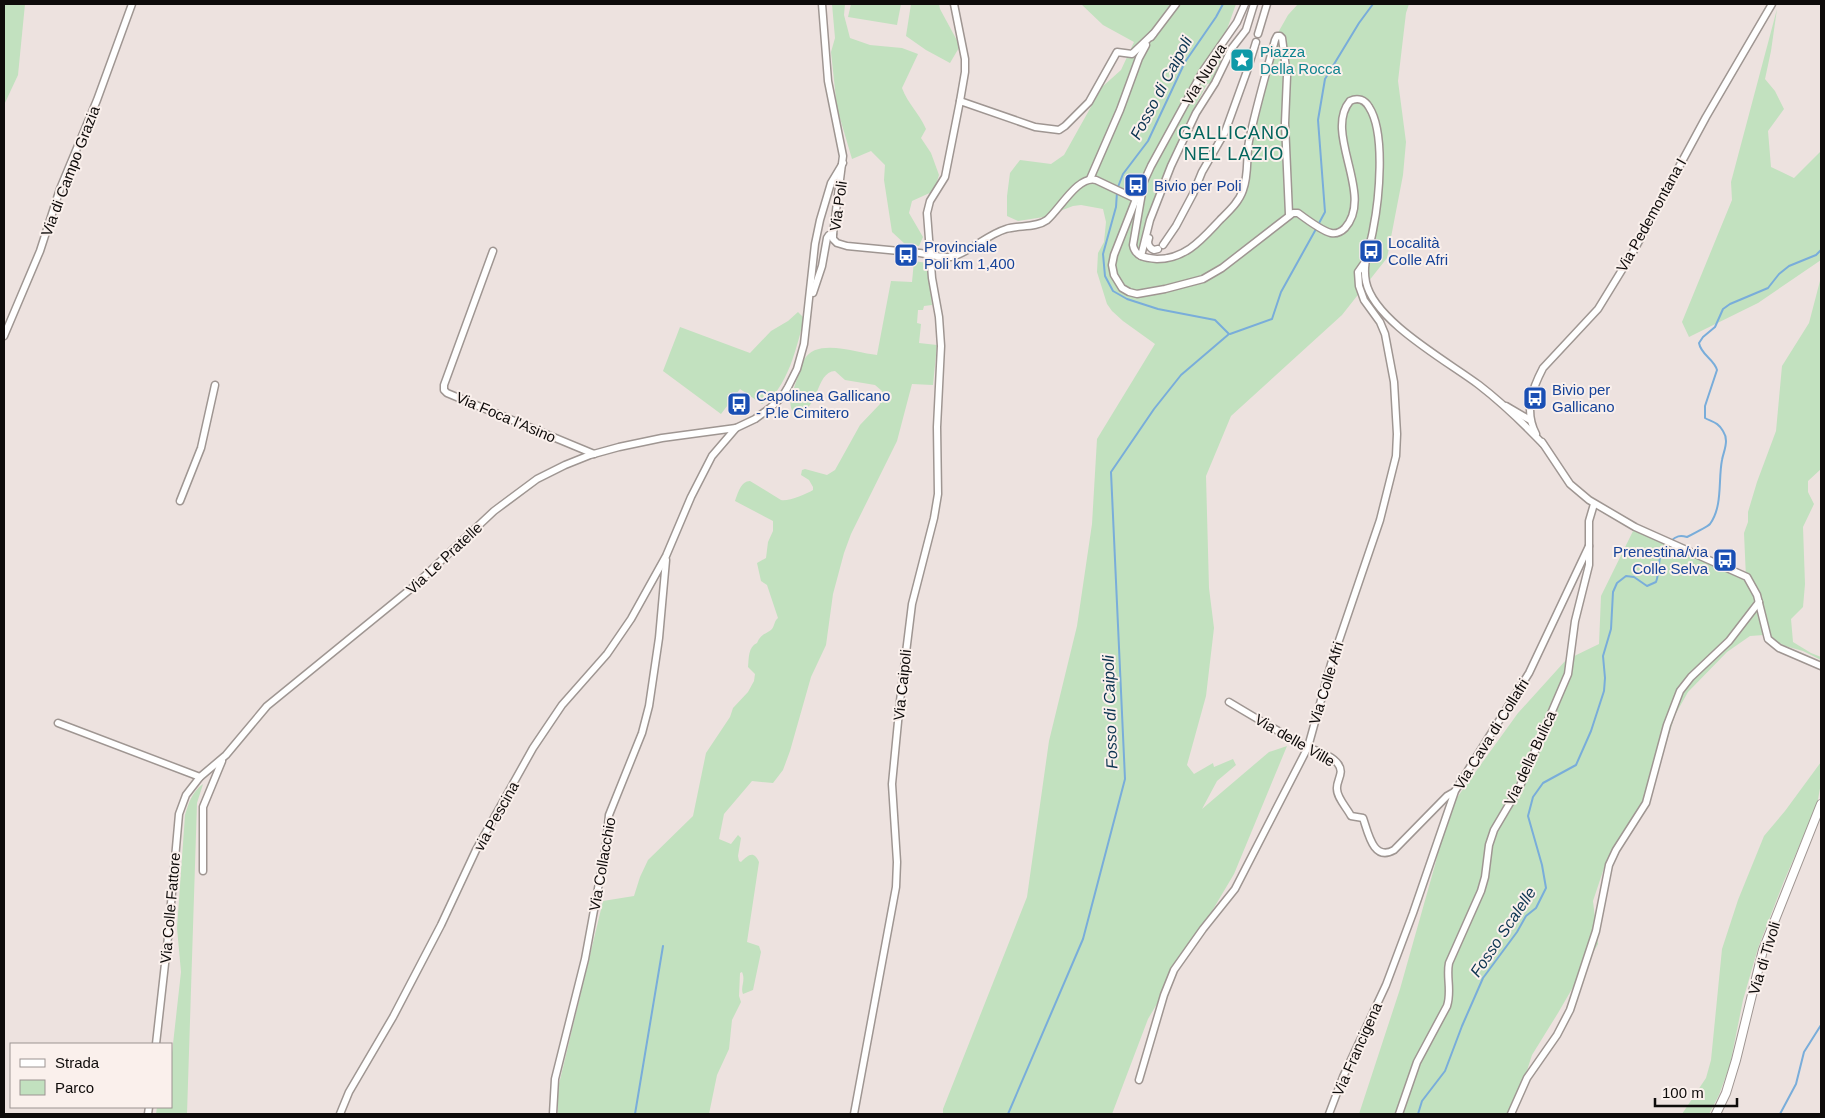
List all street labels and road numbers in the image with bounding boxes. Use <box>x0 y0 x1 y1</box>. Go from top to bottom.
street label: Via Nuova <box>1179 40 1230 108</box>
street label: Via di Campo Grazia <box>37 103 103 239</box>
street label: Via Pedemontana I <box>1613 155 1689 275</box>
street label: Via Poli <box>826 180 850 232</box>
street label: Via Foca l'Asino <box>454 388 558 446</box>
street label: Via Le Pratelle <box>403 519 485 597</box>
street label: Via Colle Afri <box>1305 640 1347 726</box>
street label: Via Caipoli <box>890 649 914 721</box>
street label: Via Cava di Collafri <box>1450 676 1532 792</box>
street label: Via della Bulica <box>1501 707 1560 808</box>
street label: Via delle Ville <box>1252 710 1338 770</box>
street label: via Pescina <box>470 778 522 854</box>
street label: Via Collacchio <box>585 816 619 912</box>
street label: Via Colle Fattore <box>157 852 183 964</box>
street label: Via di Tivoli <box>1745 919 1783 997</box>
street label: Via Francigena <box>1329 999 1385 1098</box>

